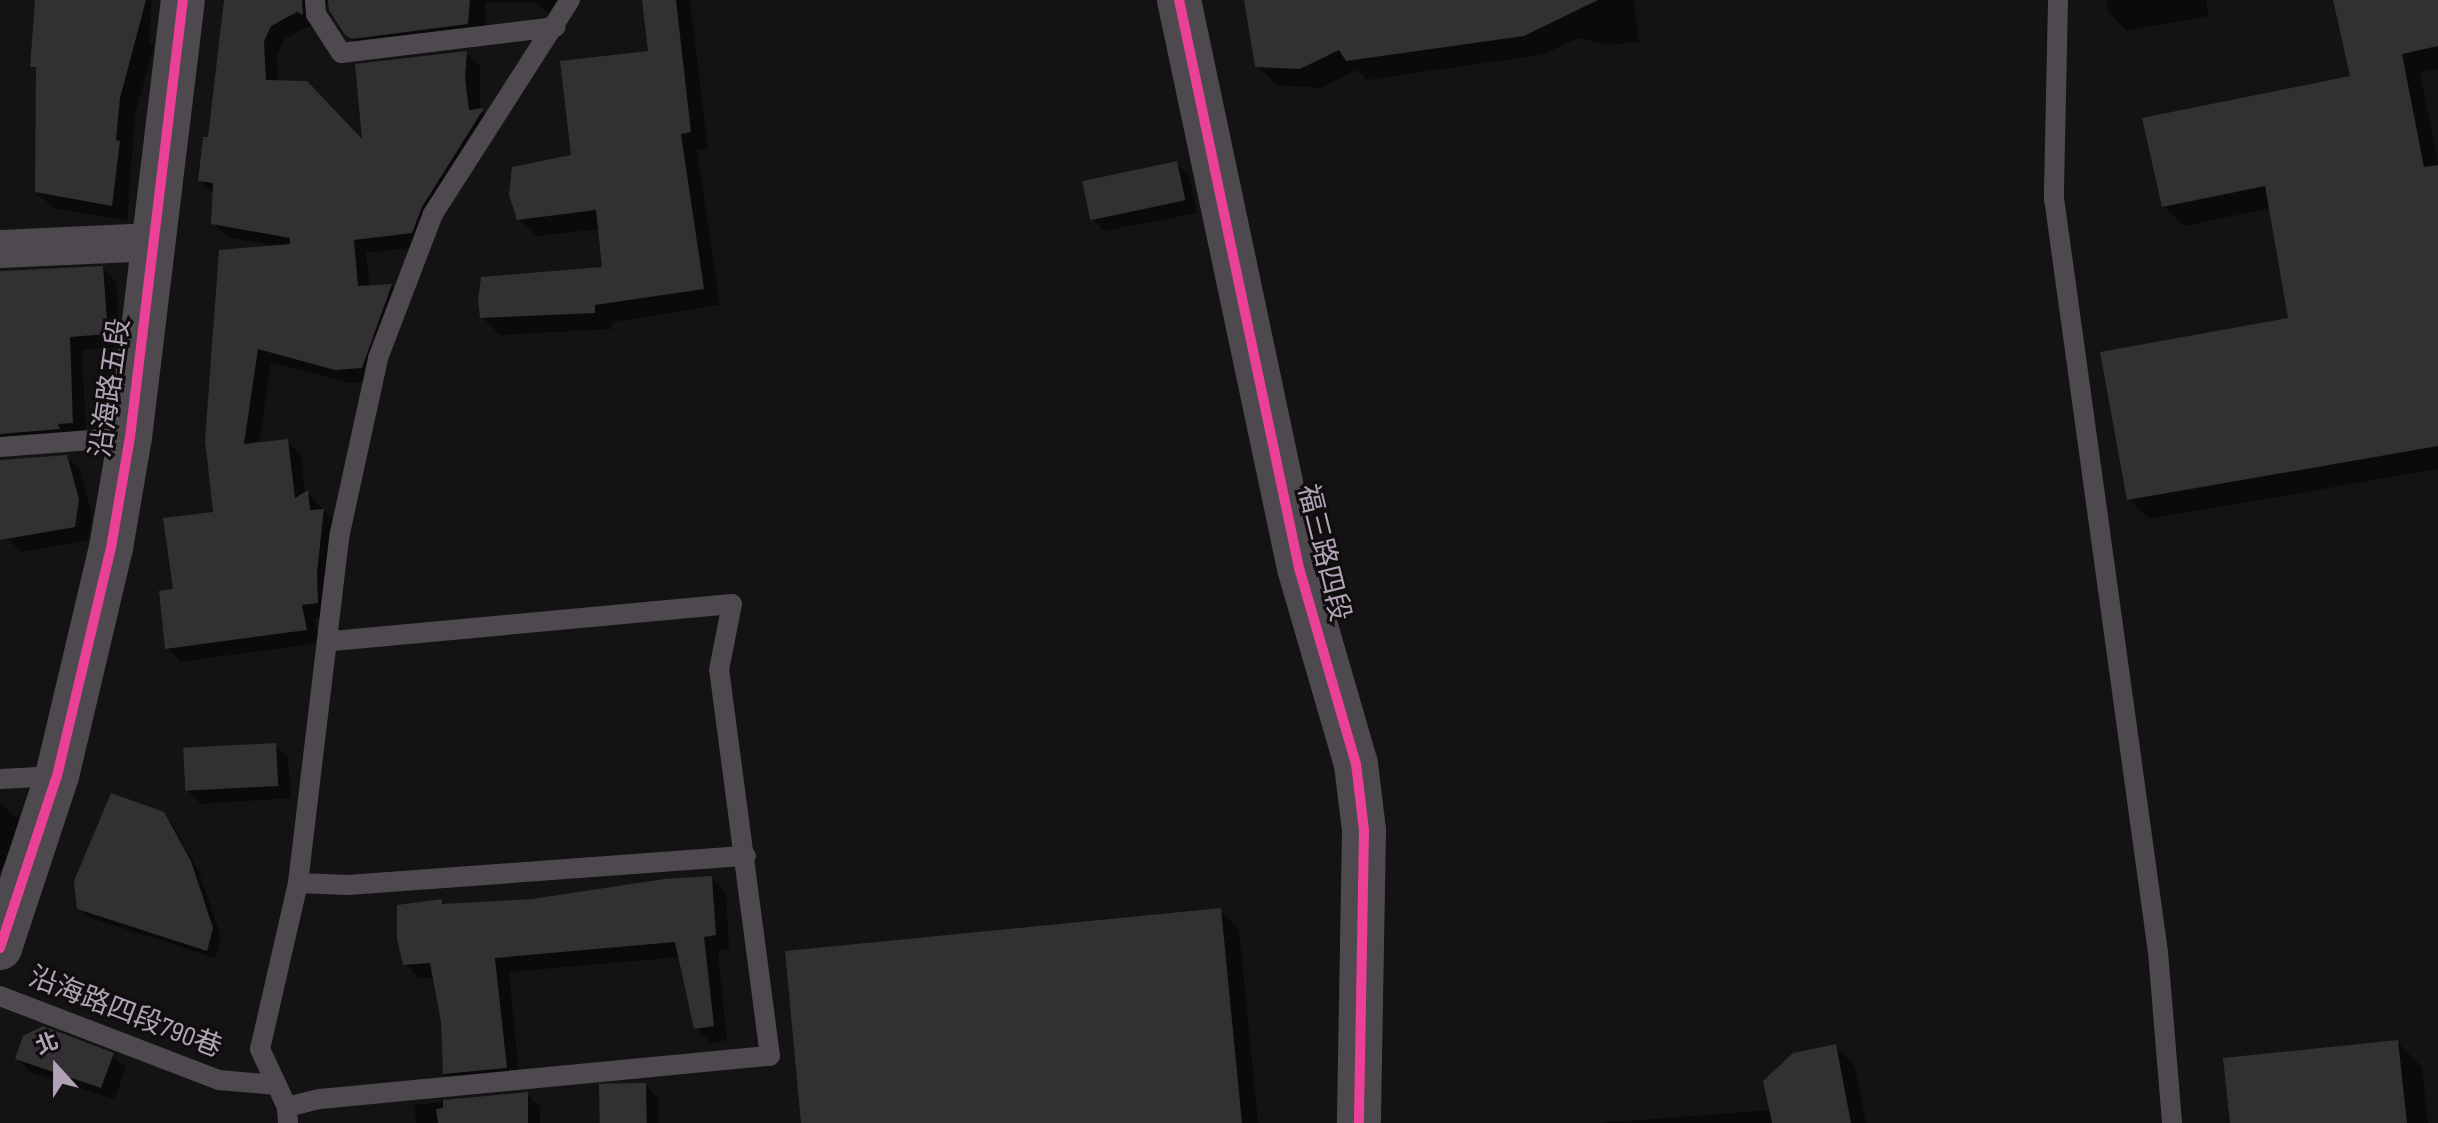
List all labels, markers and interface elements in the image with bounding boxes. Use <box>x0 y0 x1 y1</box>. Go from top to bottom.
street label: 沿海路五段 <box>85 316 137 460</box>
street label: 福三路四段 <box>1290 481 1356 625</box>
street label: 沿海路四段790巷 <box>24 961 226 1065</box>
north arrow <box>16 1027 96 1107</box>
text: 北 <box>32 1028 62 1061</box>

